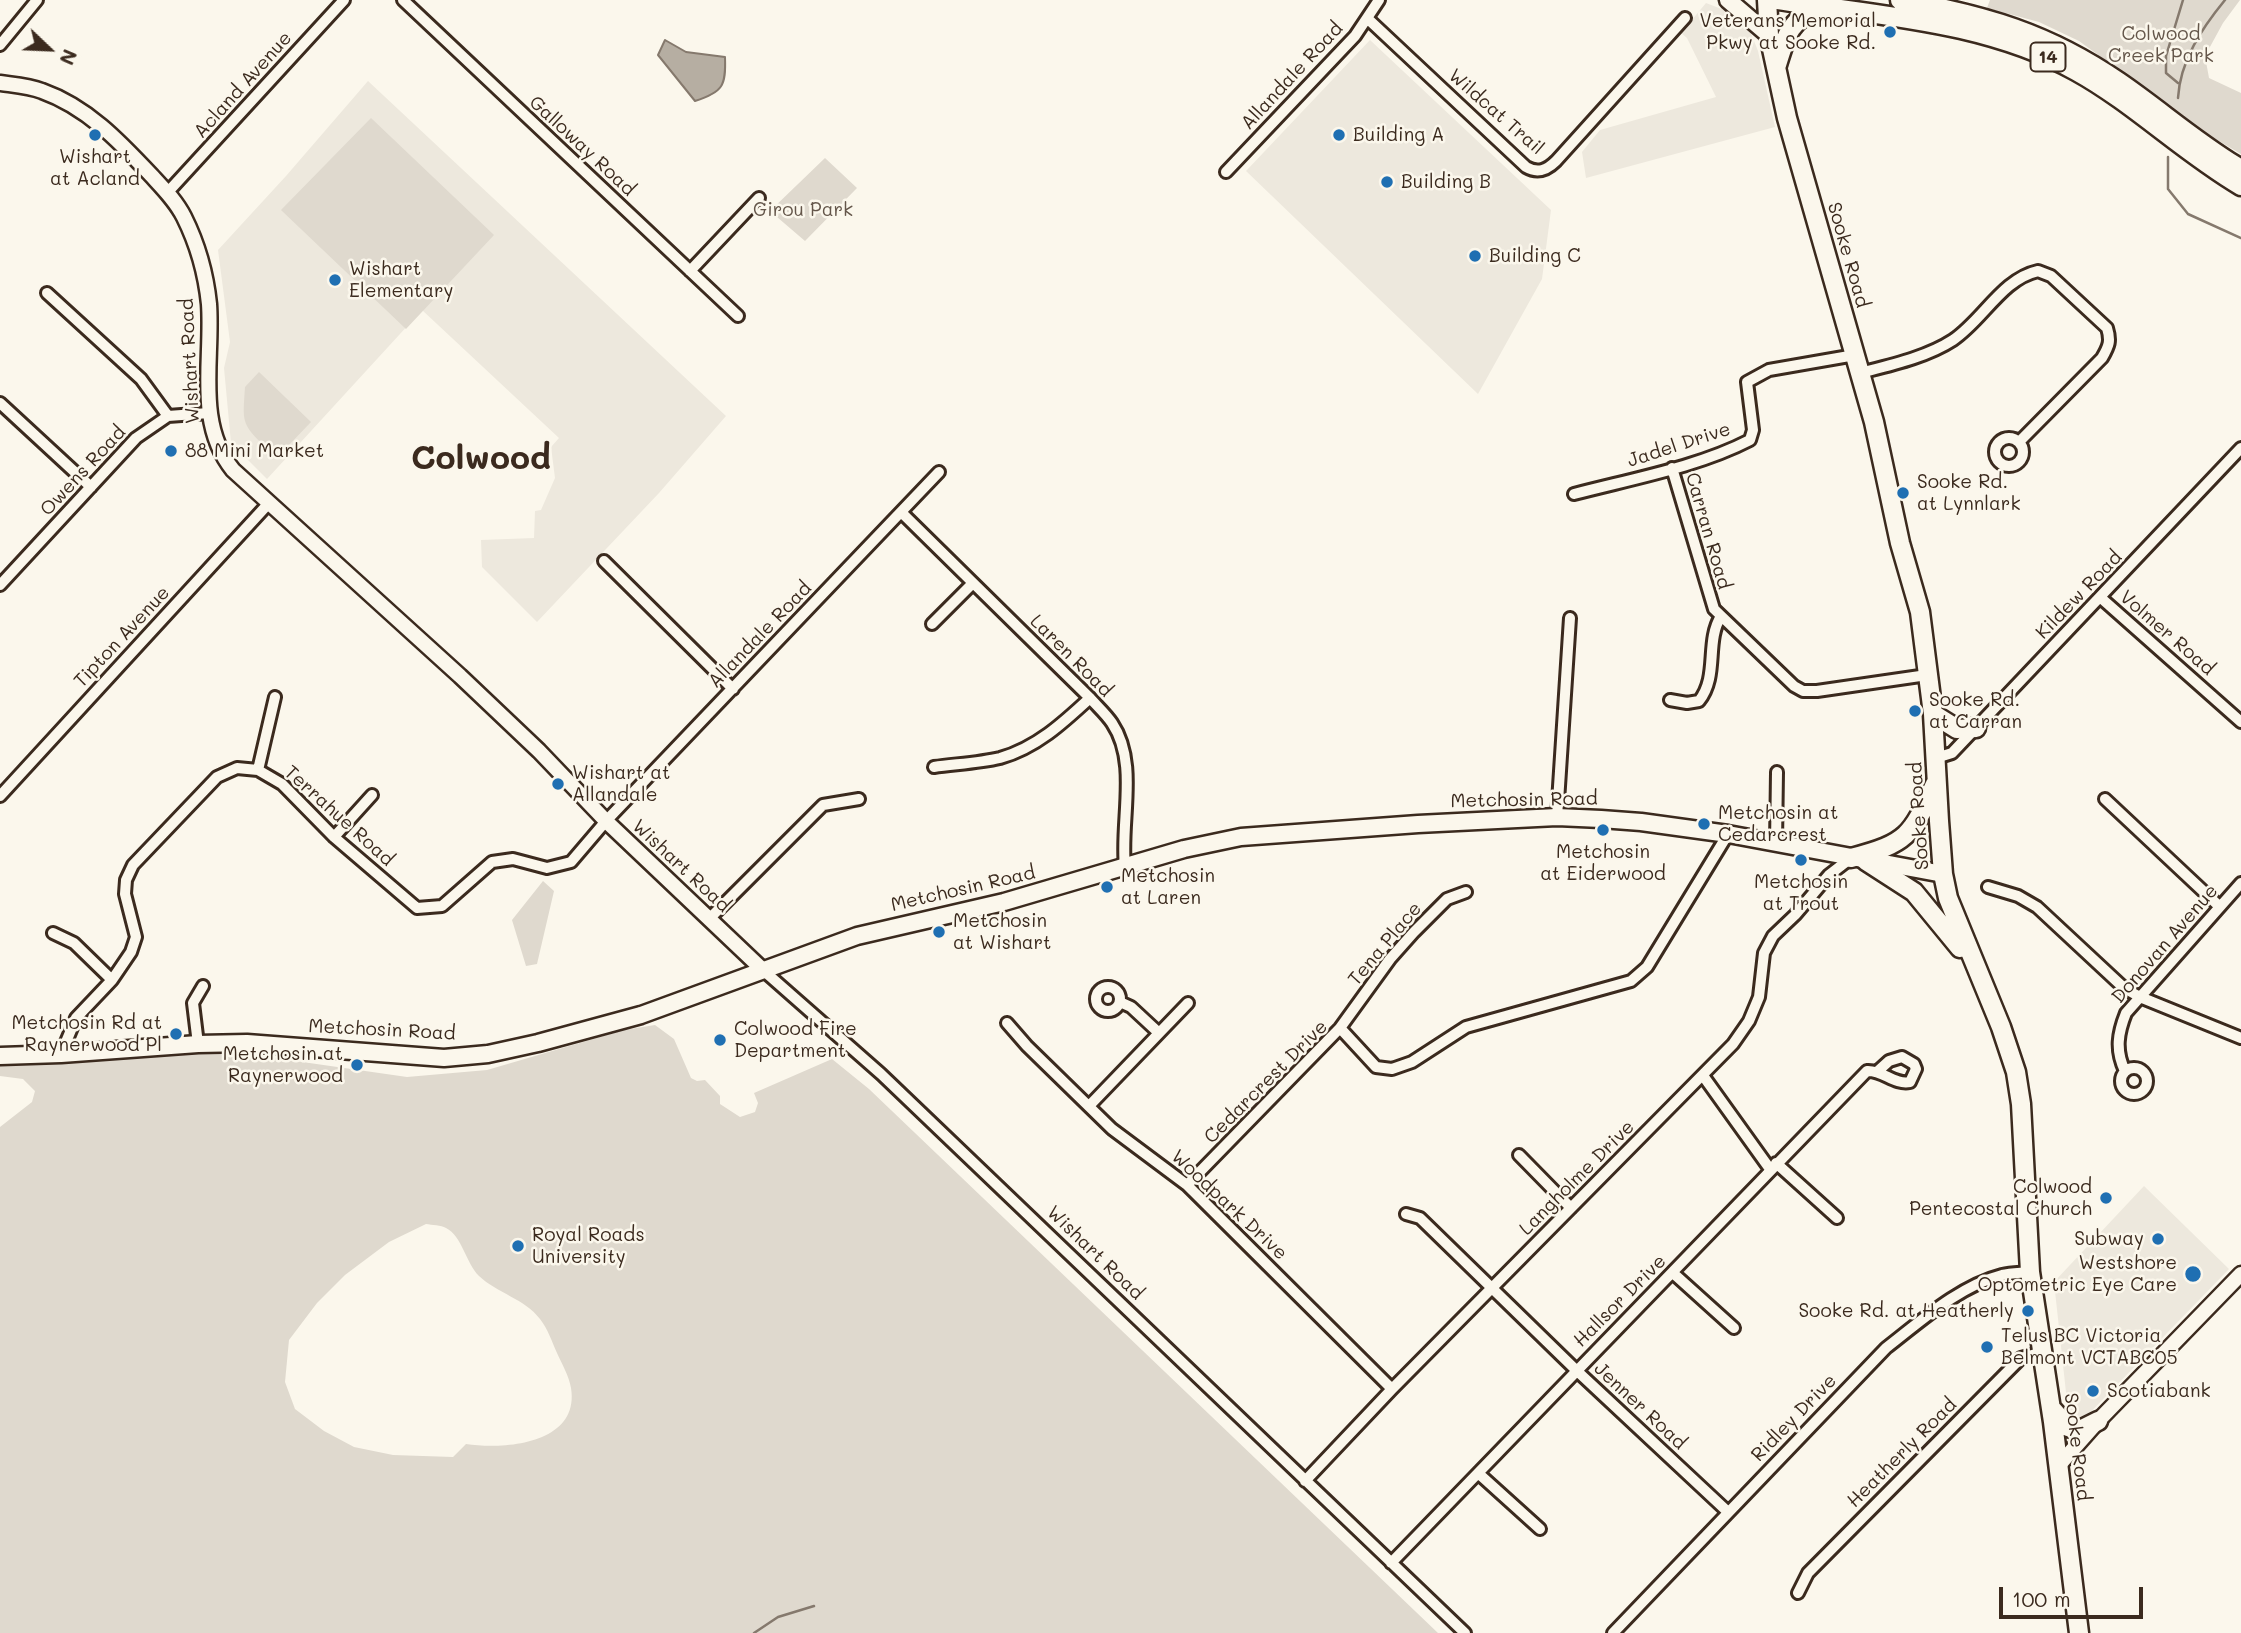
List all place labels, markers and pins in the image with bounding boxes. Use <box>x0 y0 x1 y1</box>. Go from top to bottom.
place label: Veterans Memorial Pkwy at Sooke Rd. <box>1699 10 1876 54</box>
marker: Veterans Memorial Pkwy at Sooke Rd. <box>1882 24 1898 40</box>
place label: Building A <box>1353 124 1444 146</box>
marker: Wishart at Acland <box>87 127 103 143</box>
marker: Building A <box>1331 127 1347 143</box>
place label: Wishart at Acland <box>50 146 140 190</box>
place label: Building B <box>1401 171 1491 193</box>
marker: Building B <box>1379 174 1395 190</box>
place label: Building C <box>1489 245 1581 267</box>
marker: Building C <box>1467 248 1483 264</box>
place label: Wishart Elementary <box>349 258 453 302</box>
marker: Wishart Elementary <box>327 272 343 288</box>
place label: 88 Mini Market <box>185 440 324 462</box>
marker: 88 Mini Market <box>163 443 179 459</box>
place label: Sooke Rd. at Lynnlark <box>1917 471 2020 515</box>
marker: Sooke Rd. at Lynnlark <box>1895 485 1911 501</box>
place label: Sooke Rd. at Carran <box>1929 689 2022 733</box>
marker: Sooke Rd. at Carran <box>1907 703 1923 719</box>
place label: Wishart at Allandale <box>572 762 670 806</box>
marker: Wishart at Allandale <box>550 776 566 792</box>
place label: Metchosin at Cedarcrest <box>1718 802 1838 846</box>
marker: Metchosin at Cedarcrest <box>1696 816 1712 832</box>
marker: Metchosin at Eiderwood <box>1595 822 1611 838</box>
place label: Metchosin at Eiderwood <box>1540 841 1666 885</box>
marker: Metchosin at Trout <box>1793 852 1809 868</box>
place label: Metchosin at Laren <box>1121 865 1215 909</box>
place label: Metchosin at Trout <box>1754 871 1848 915</box>
marker: Metchosin at Laren <box>1099 879 1115 895</box>
place label: Metchosin at Wishart <box>953 910 1051 954</box>
marker: Metchosin at Wishart <box>931 924 947 940</box>
place label: Metchosin Rd at Raynerwood Pl <box>11 1012 162 1056</box>
place label: Colwood Fire Department <box>734 1018 857 1062</box>
marker: Metchosin Rd at Raynerwood Pl <box>168 1026 184 1042</box>
marker: Colwood Fire Department <box>712 1032 728 1048</box>
place label: Metchosin at Raynerwood <box>223 1043 343 1087</box>
marker: Metchosin at Raynerwood <box>349 1057 365 1073</box>
place label: Colwood Pentecostal Church <box>1909 1176 2092 1220</box>
marker: Colwood Pentecostal Church <box>2098 1190 2114 1206</box>
place label: Royal Roads University <box>532 1224 645 1268</box>
place label: Subway <box>2074 1228 2144 1250</box>
marker: Subway <box>2150 1231 2166 1247</box>
marker: Royal Roads University <box>510 1238 526 1254</box>
place label: Westshore Optometric Eye Care <box>1977 1252 2177 1296</box>
marker: Westshore Optometric Eye Care <box>2183 1264 2203 1284</box>
place label: Sooke Rd. at Heatherly <box>1798 1300 2014 1322</box>
marker: Sooke Rd. at Heatherly <box>2020 1303 2036 1319</box>
place label: Telus BC Victoria Belmont VCTABC05 <box>2001 1325 2178 1369</box>
marker: Telus BC Victoria Belmont VCTABC05 <box>1979 1339 1995 1355</box>
place label: Scotiabank <box>2107 1380 2211 1402</box>
marker: Scotiabank <box>2085 1383 2101 1399</box>

